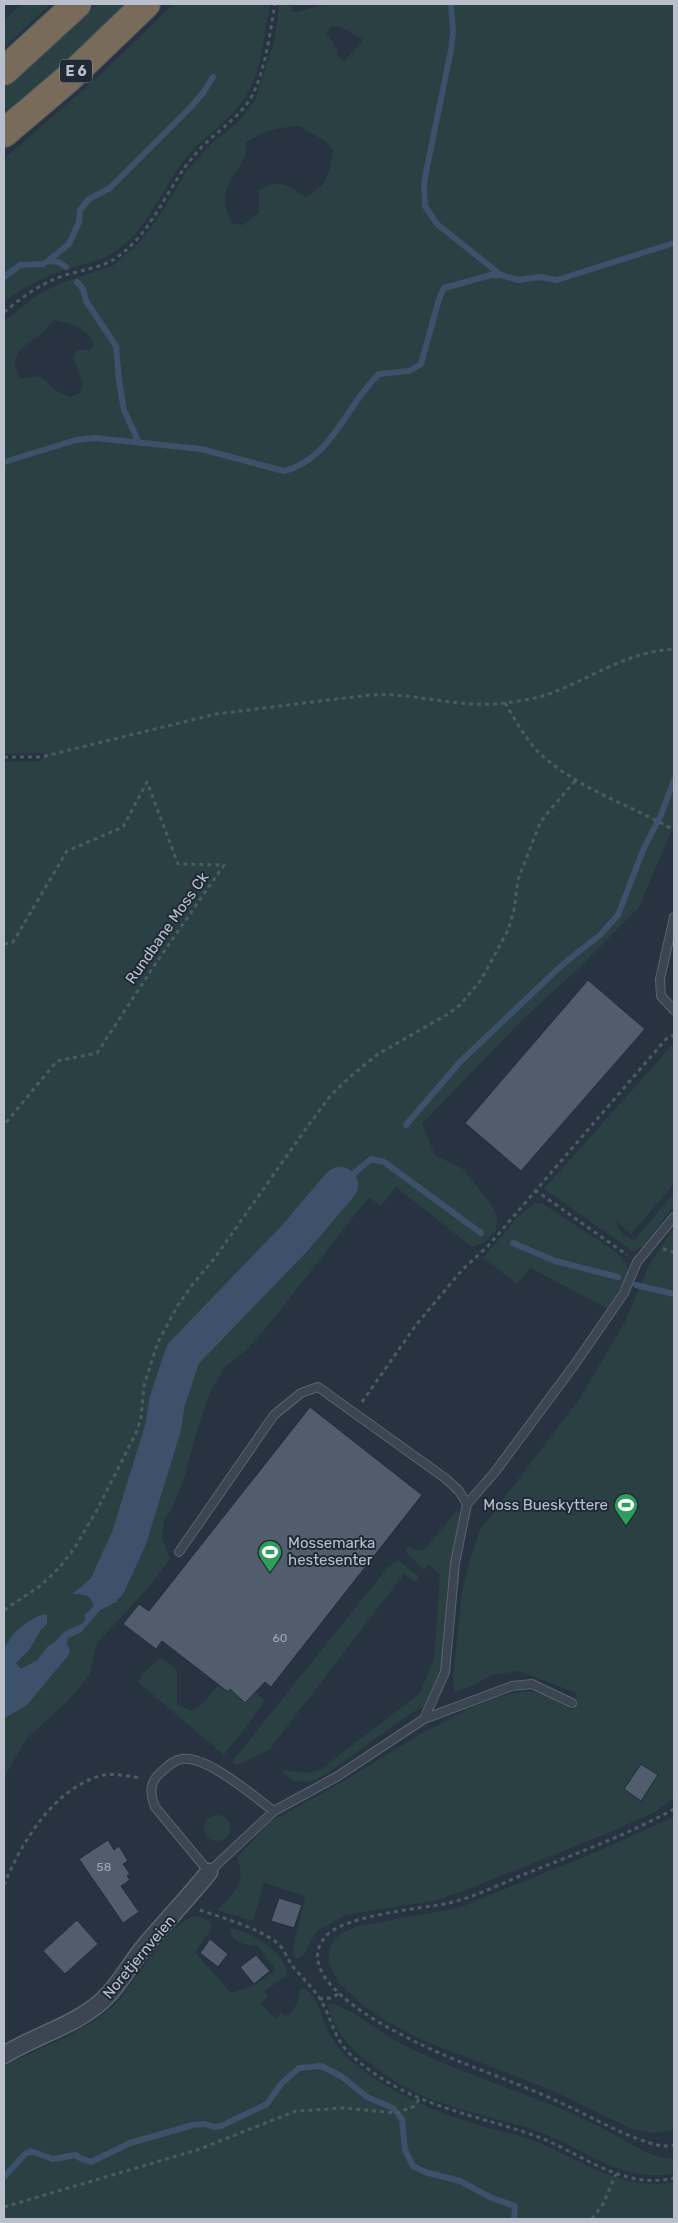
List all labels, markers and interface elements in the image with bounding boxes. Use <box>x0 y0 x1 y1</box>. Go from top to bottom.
road number: E 6 <box>60 59 92 82</box>
street label: Rundbane Moss Ck <box>122 868 213 987</box>
sports icon: Moss Bueskyttere <box>613 1492 639 1526</box>
place label: Moss Bueskyttere <box>483 1496 608 1514</box>
place label: Mossemarka hestesenter <box>288 1534 375 1569</box>
sports icon: Mossemarka hestesenter <box>257 1539 283 1573</box>
house number: 60 <box>273 1631 287 1645</box>
house number: 58 <box>97 1860 111 1874</box>
street label: Noretjernveien <box>99 1912 179 2002</box>

